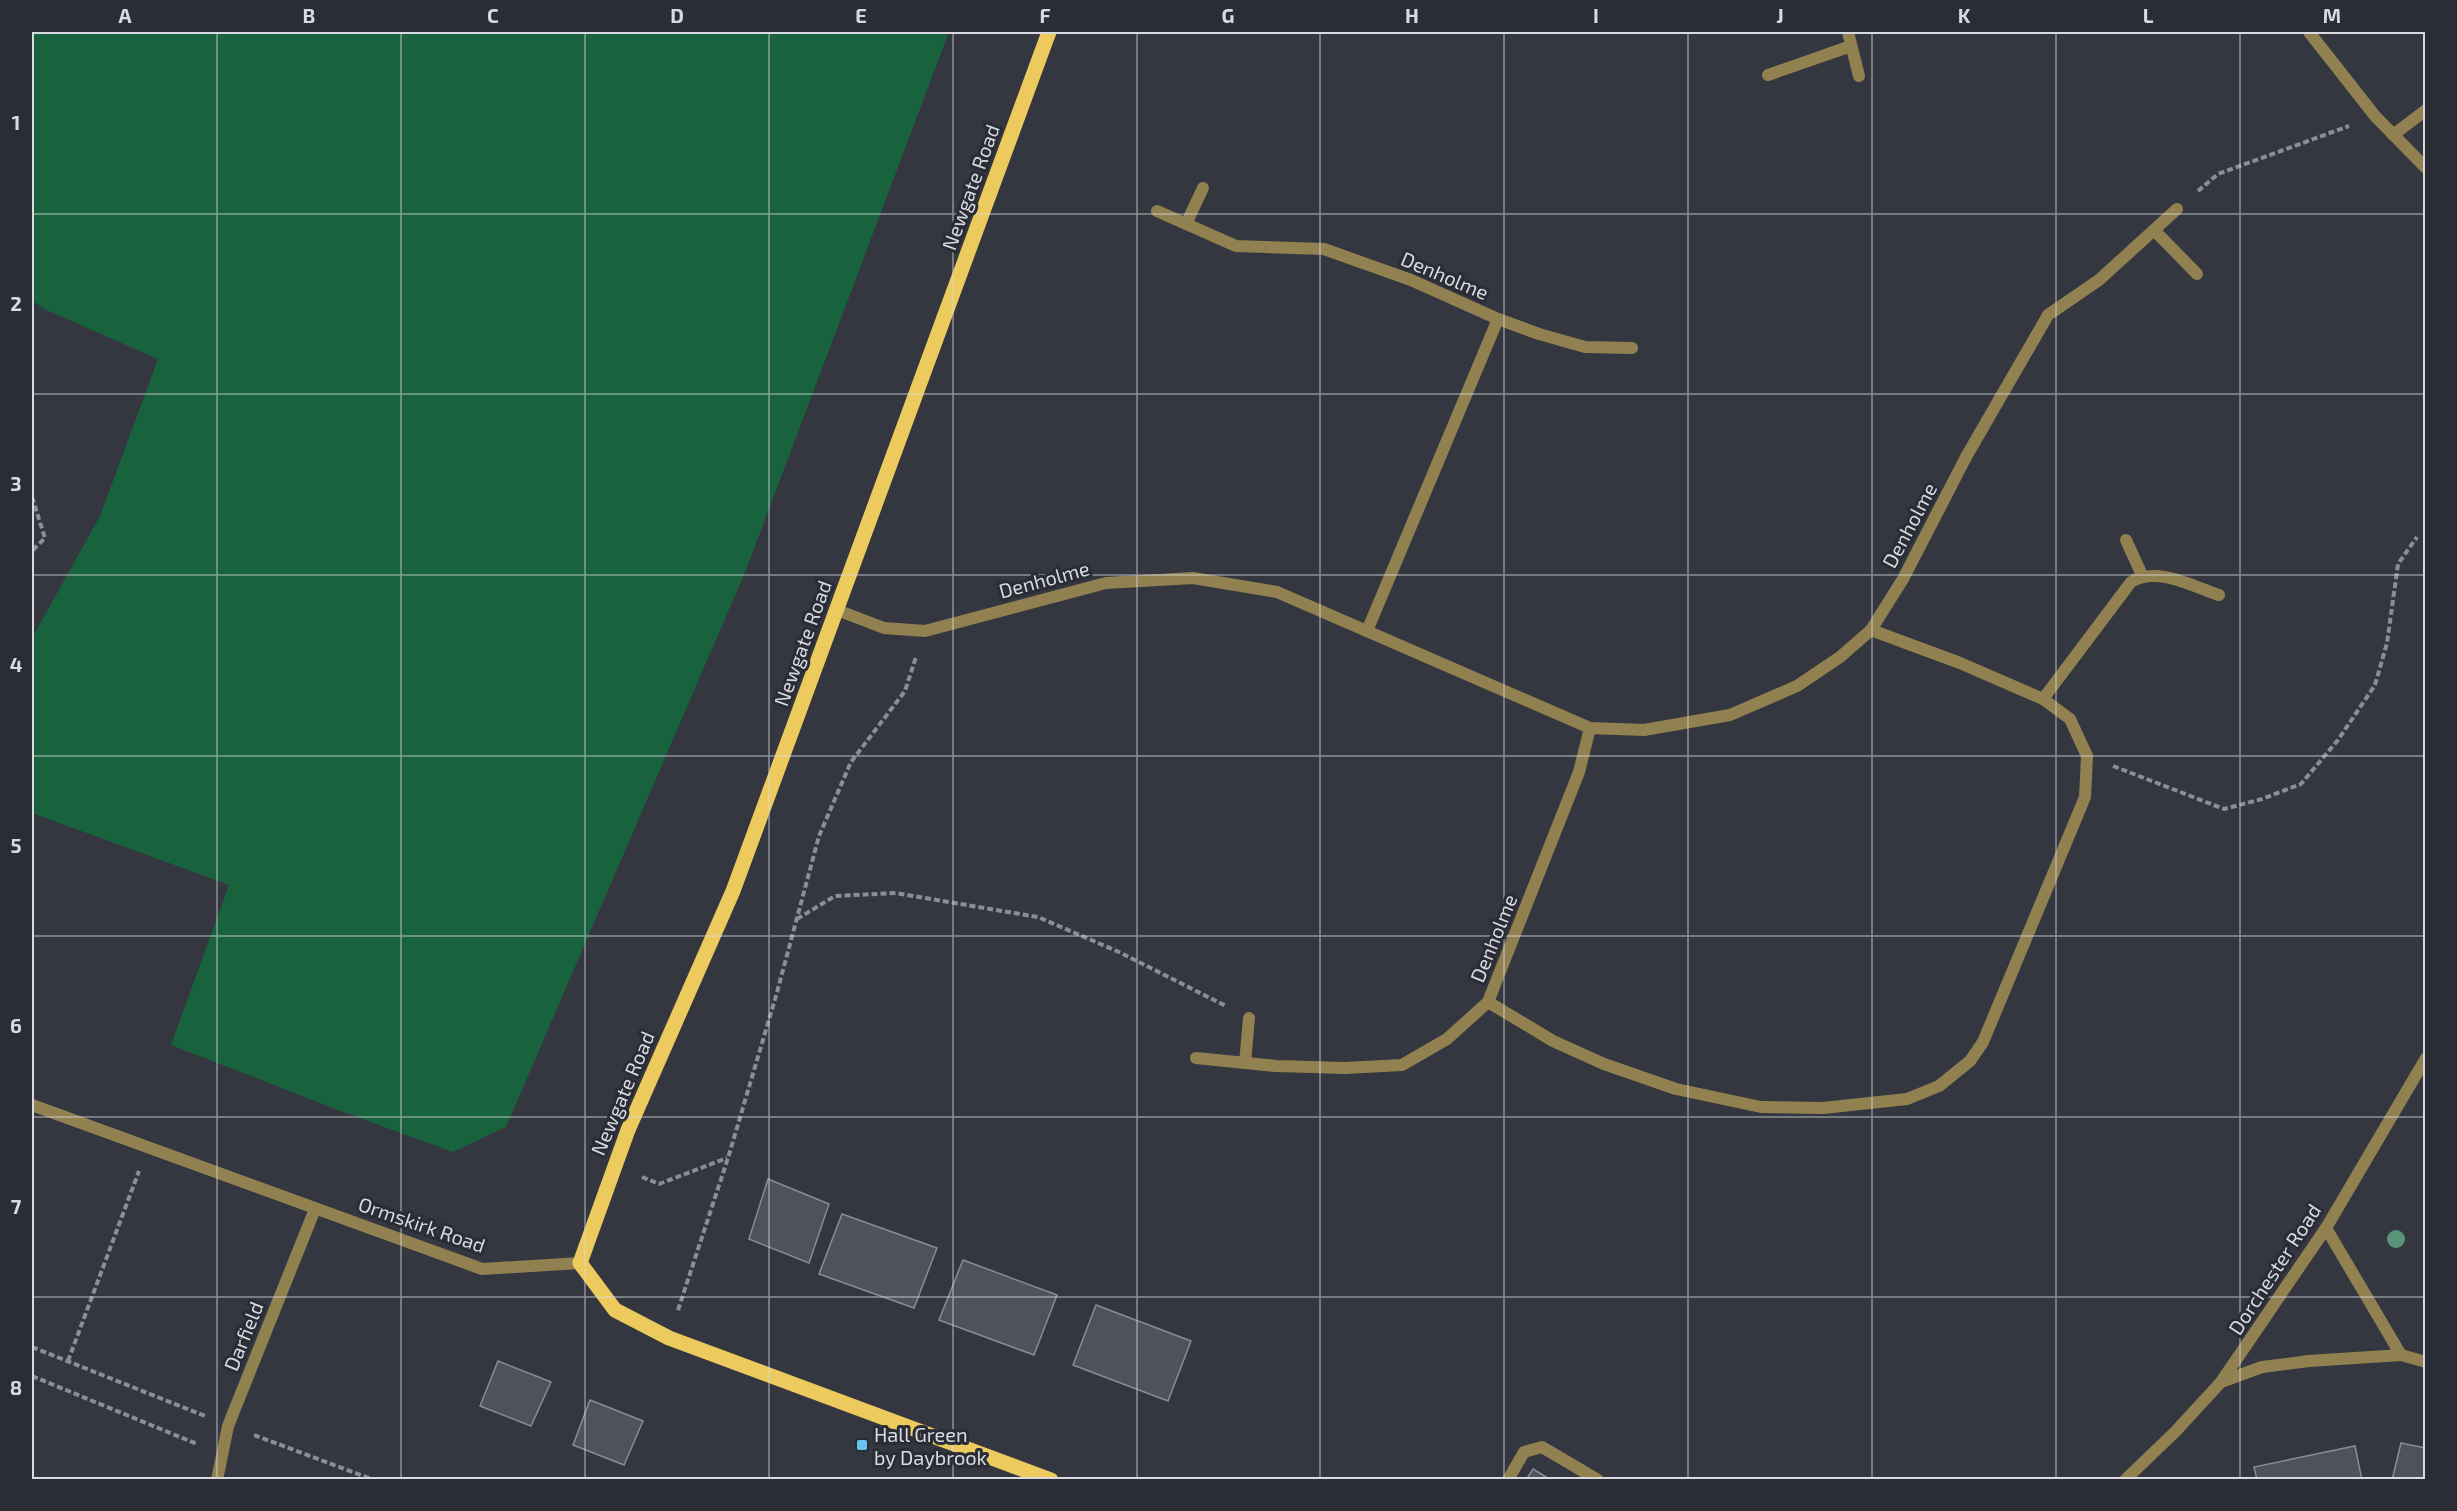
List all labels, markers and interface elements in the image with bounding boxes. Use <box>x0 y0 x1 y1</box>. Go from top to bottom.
text: A <box>118 3 132 27</box>
text: B <box>303 3 315 27</box>
text: C <box>487 3 499 27</box>
text: D <box>670 3 684 27</box>
text: E <box>855 3 867 27</box>
text: F <box>1039 3 1051 27</box>
text: G <box>1222 3 1234 27</box>
text: H <box>1405 3 1419 27</box>
text: I <box>1593 3 1599 27</box>
text: J <box>1776 3 1784 27</box>
text: K <box>1958 3 1971 27</box>
text: L <box>2143 3 2154 27</box>
text: M <box>2323 3 2341 27</box>
text: 1 <box>12 110 20 134</box>
street label: Newgate Road <box>936 121 1004 253</box>
street label: Denholme <box>1398 246 1492 304</box>
text: 2 <box>10 291 22 315</box>
text: 3 <box>10 471 22 495</box>
street label: Denholme <box>1877 478 1941 572</box>
street label: Denholme <box>996 555 1092 603</box>
street label: Newgate Road <box>768 577 836 709</box>
text: 4 <box>10 652 23 676</box>
text: 5 <box>10 833 22 857</box>
street label: Denholme <box>1464 890 1522 986</box>
text: 6 <box>10 1013 22 1037</box>
street label: Newgate Road <box>585 1027 659 1159</box>
street label: Ormskirk Road <box>355 1191 489 1257</box>
text: 7 <box>11 1194 22 1218</box>
street label: Dorchester Road <box>2223 1199 2325 1339</box>
street label: Darfield <box>218 1298 268 1374</box>
text: 8 <box>10 1375 22 1399</box>
place label: Hall Green by Daybrook <box>874 1422 987 1469</box>
marker: Hall Green by Daybrook <box>855 1438 869 1452</box>

